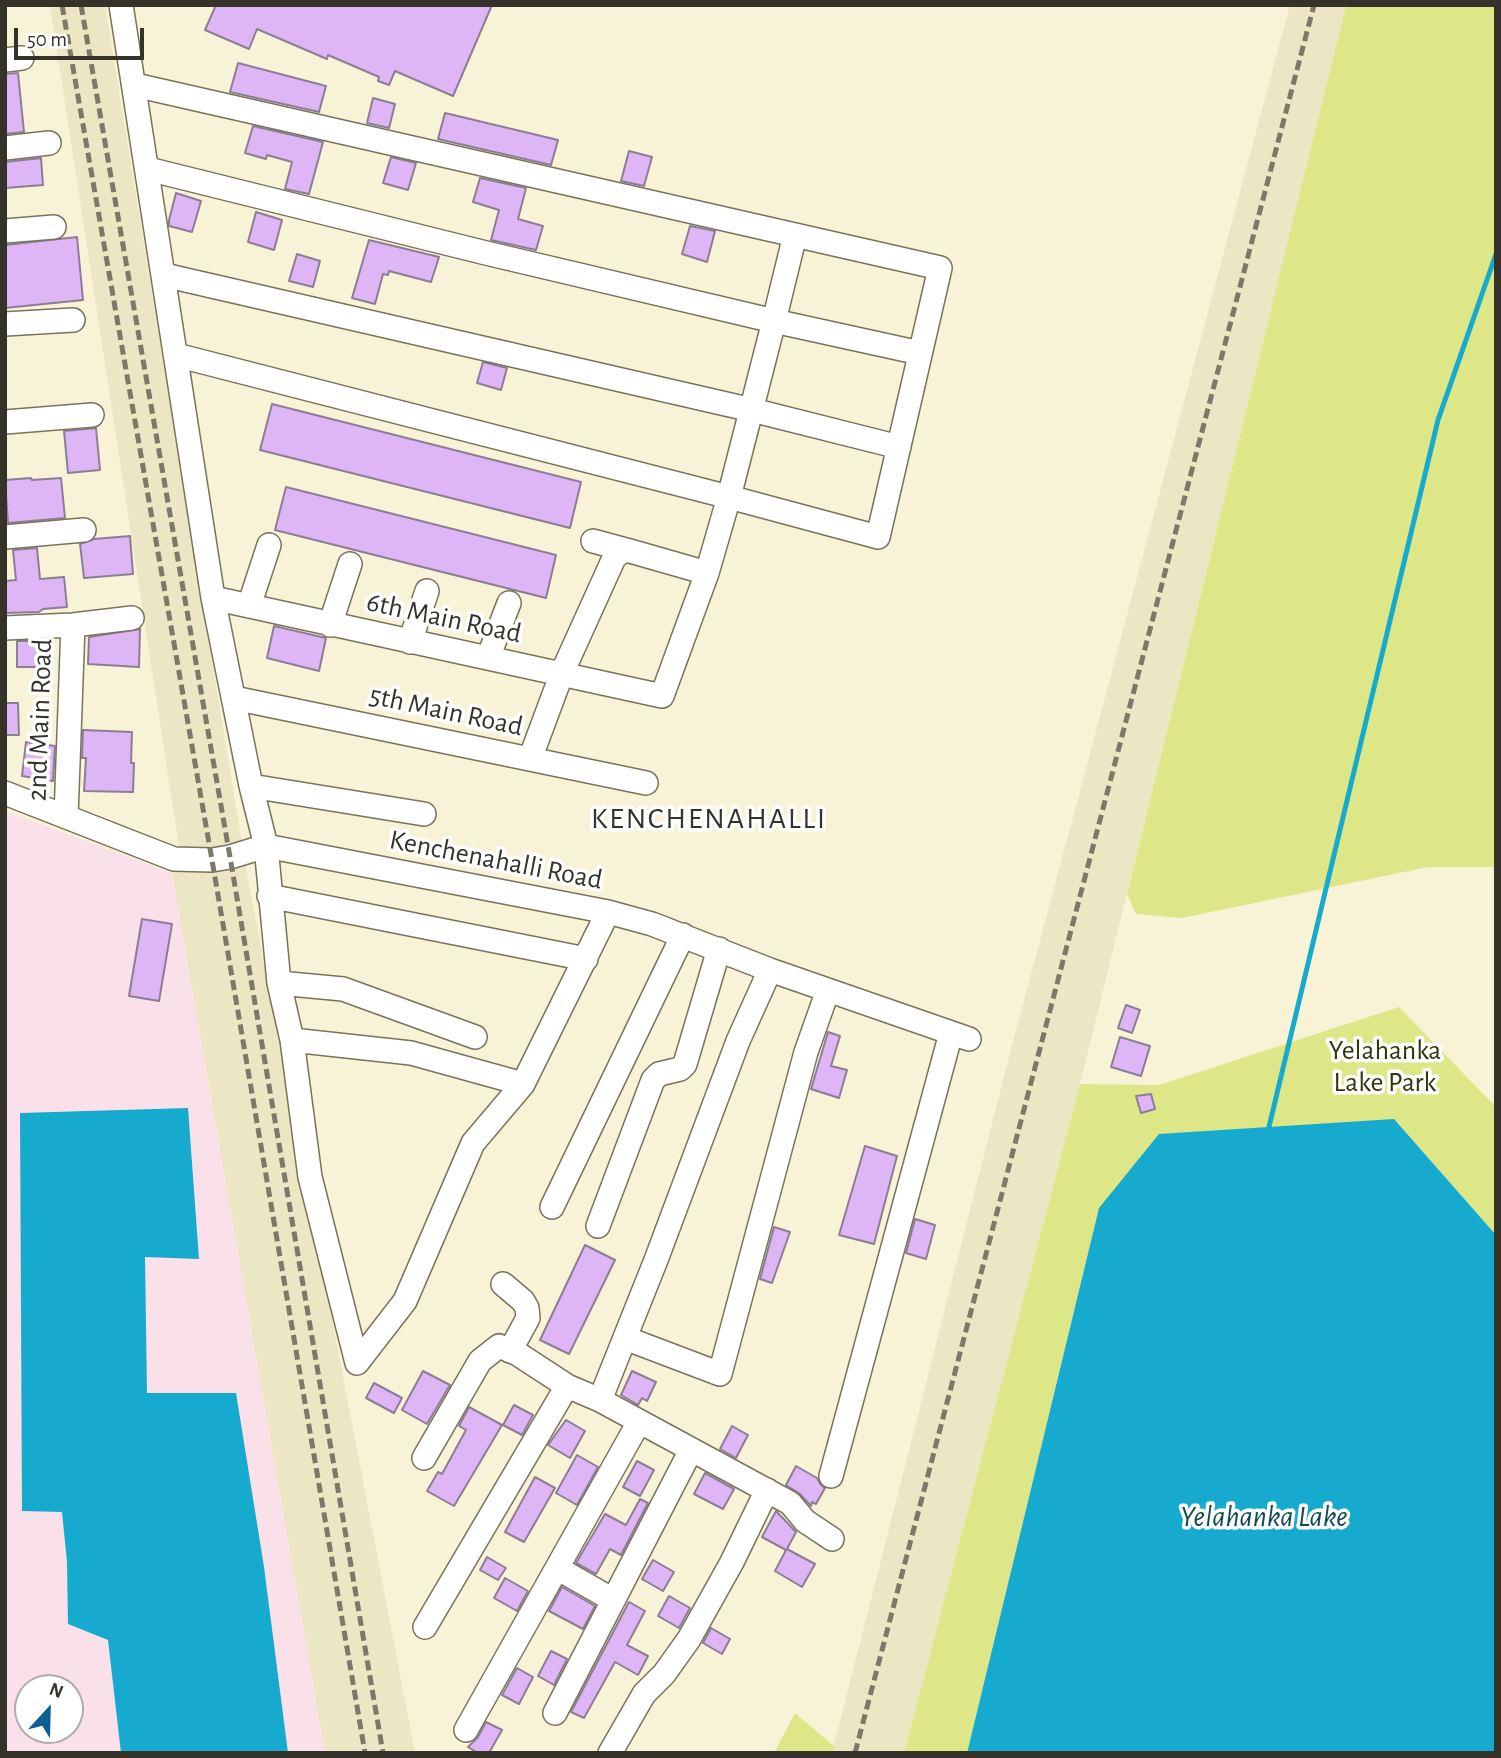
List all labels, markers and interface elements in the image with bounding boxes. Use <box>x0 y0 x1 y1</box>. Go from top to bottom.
scale bar <box>18 14 147 58</box>
text: 50 m <box>27 29 67 50</box>
street label: 6th Main Road <box>363 585 525 651</box>
street label: 2nd Main Road <box>20 638 60 802</box>
street label: 5th Main Road <box>366 678 526 744</box>
district label: KENCHENAHALLI <box>593 801 825 837</box>
street label: Kenchenahalli Road <box>387 823 605 897</box>
park label: Yelahanka Lake Park <box>1329 1034 1441 1100</box>
water label: Yelahanka Lake <box>1180 1499 1348 1535</box>
north arrow <box>14 1674 84 1744</box>
text: N <box>47 1680 66 1702</box>

